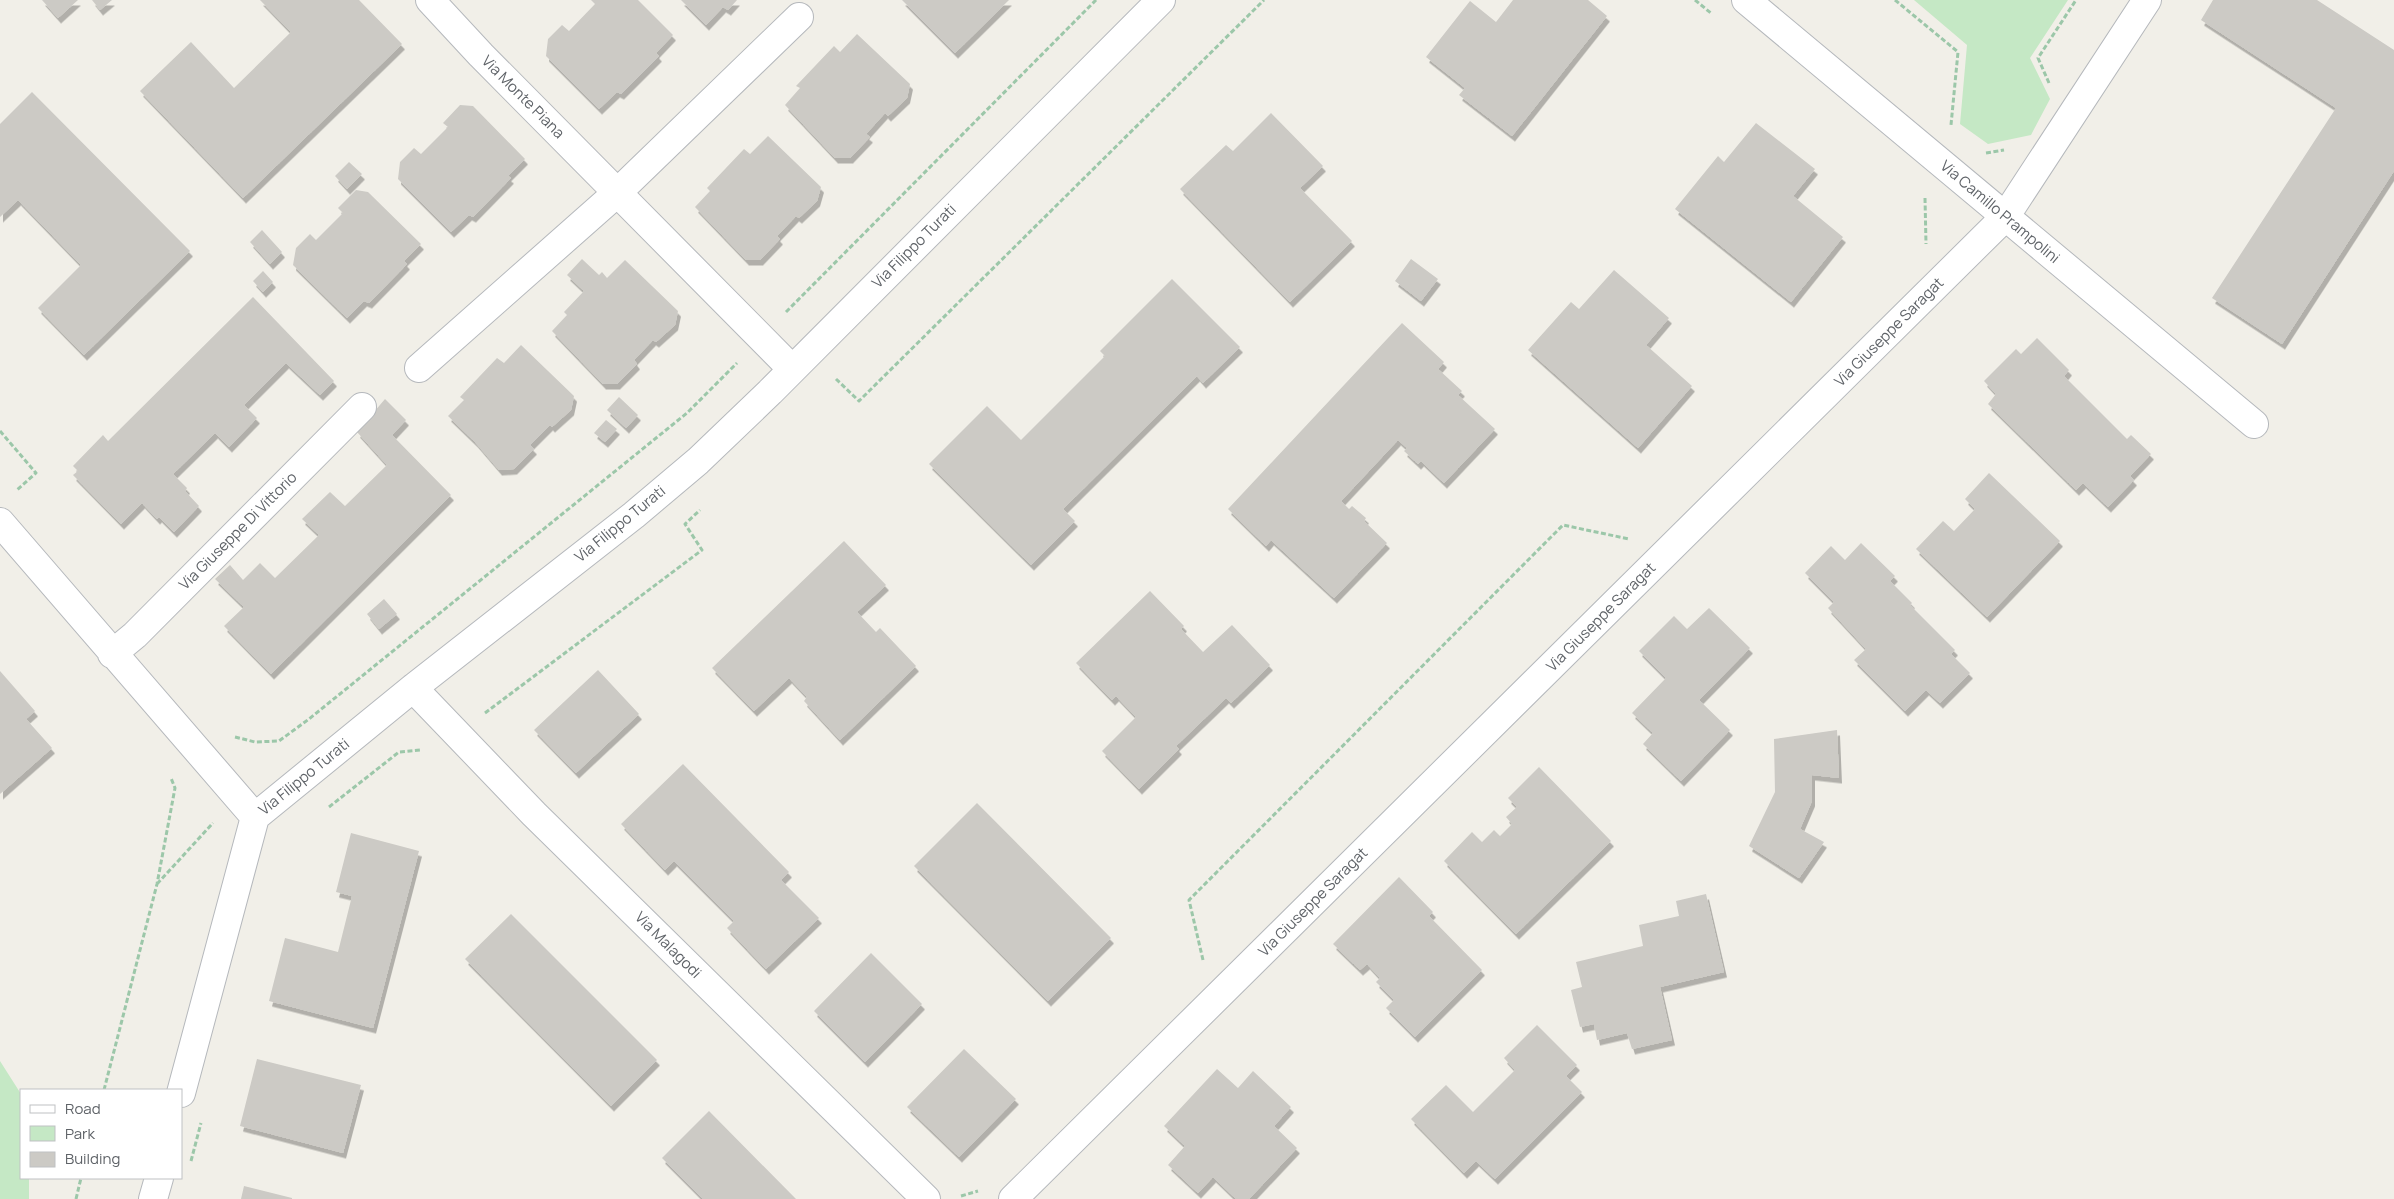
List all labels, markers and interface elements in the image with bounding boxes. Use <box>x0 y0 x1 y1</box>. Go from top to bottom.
street label: Via Monte Piana <box>477 50 570 143</box>
street label: Via Camillo Prampolini <box>1936 155 2065 268</box>
street label: Via Filippo Turati <box>867 199 960 292</box>
street label: Via Giuseppe Saragat <box>1829 272 1948 391</box>
street label: Via Giuseppe Di Vittorio <box>174 467 301 594</box>
street label: Via Filippo Turati <box>570 480 670 567</box>
street label: Via Giuseppe Saragat <box>1541 557 1660 676</box>
street label: Via Filippo Turati <box>254 733 354 820</box>
street label: Via Giuseppe Saragat <box>1253 842 1372 961</box>
street label: Via Malagodi <box>630 907 706 983</box>
legend <box>20 1089 182 1179</box>
text: Road <box>65 1098 101 1119</box>
text: Park <box>65 1123 95 1144</box>
text: Building <box>65 1148 120 1169</box>

